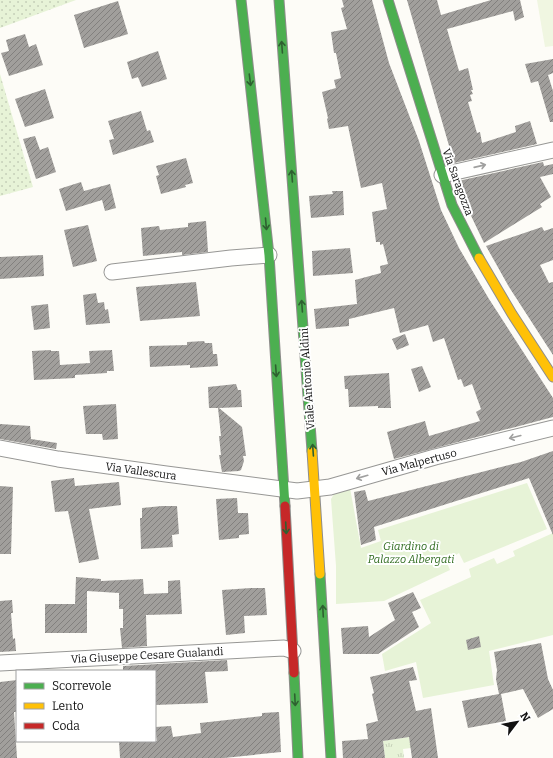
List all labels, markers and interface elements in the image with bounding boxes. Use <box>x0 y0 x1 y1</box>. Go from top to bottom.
one-way arrow <box>279 41 286 54</box>
one-way arrow <box>246 74 254 87</box>
street label: Via Saragozza <box>439 147 476 217</box>
one-way arrow <box>473 162 486 170</box>
one-way arrow <box>288 170 296 183</box>
one-way arrow <box>262 217 270 230</box>
one-way arrow <box>298 300 305 313</box>
street label: Viale Antonio Aldini <box>297 327 318 430</box>
one-way arrow <box>272 364 280 377</box>
one-way arrow <box>509 434 522 442</box>
one-way arrow <box>309 444 316 457</box>
street label: Via Malpertuso <box>380 446 458 479</box>
street label: Via Vallescura <box>105 460 177 483</box>
one-way arrow <box>356 474 369 482</box>
one-way arrow <box>282 521 289 534</box>
park label: Giardino di Palazzo Albergati <box>368 540 454 566</box>
one-way arrow <box>319 605 327 618</box>
street label: Via Giuseppe Cesare Gualandi <box>70 645 224 666</box>
legend <box>16 670 156 742</box>
text: Scorrevole <box>52 679 111 693</box>
one-way arrow <box>292 693 299 706</box>
text: Lento <box>52 699 84 713</box>
north arrow <box>497 702 537 742</box>
text: N <box>517 710 533 724</box>
text: Coda <box>52 719 80 733</box>

